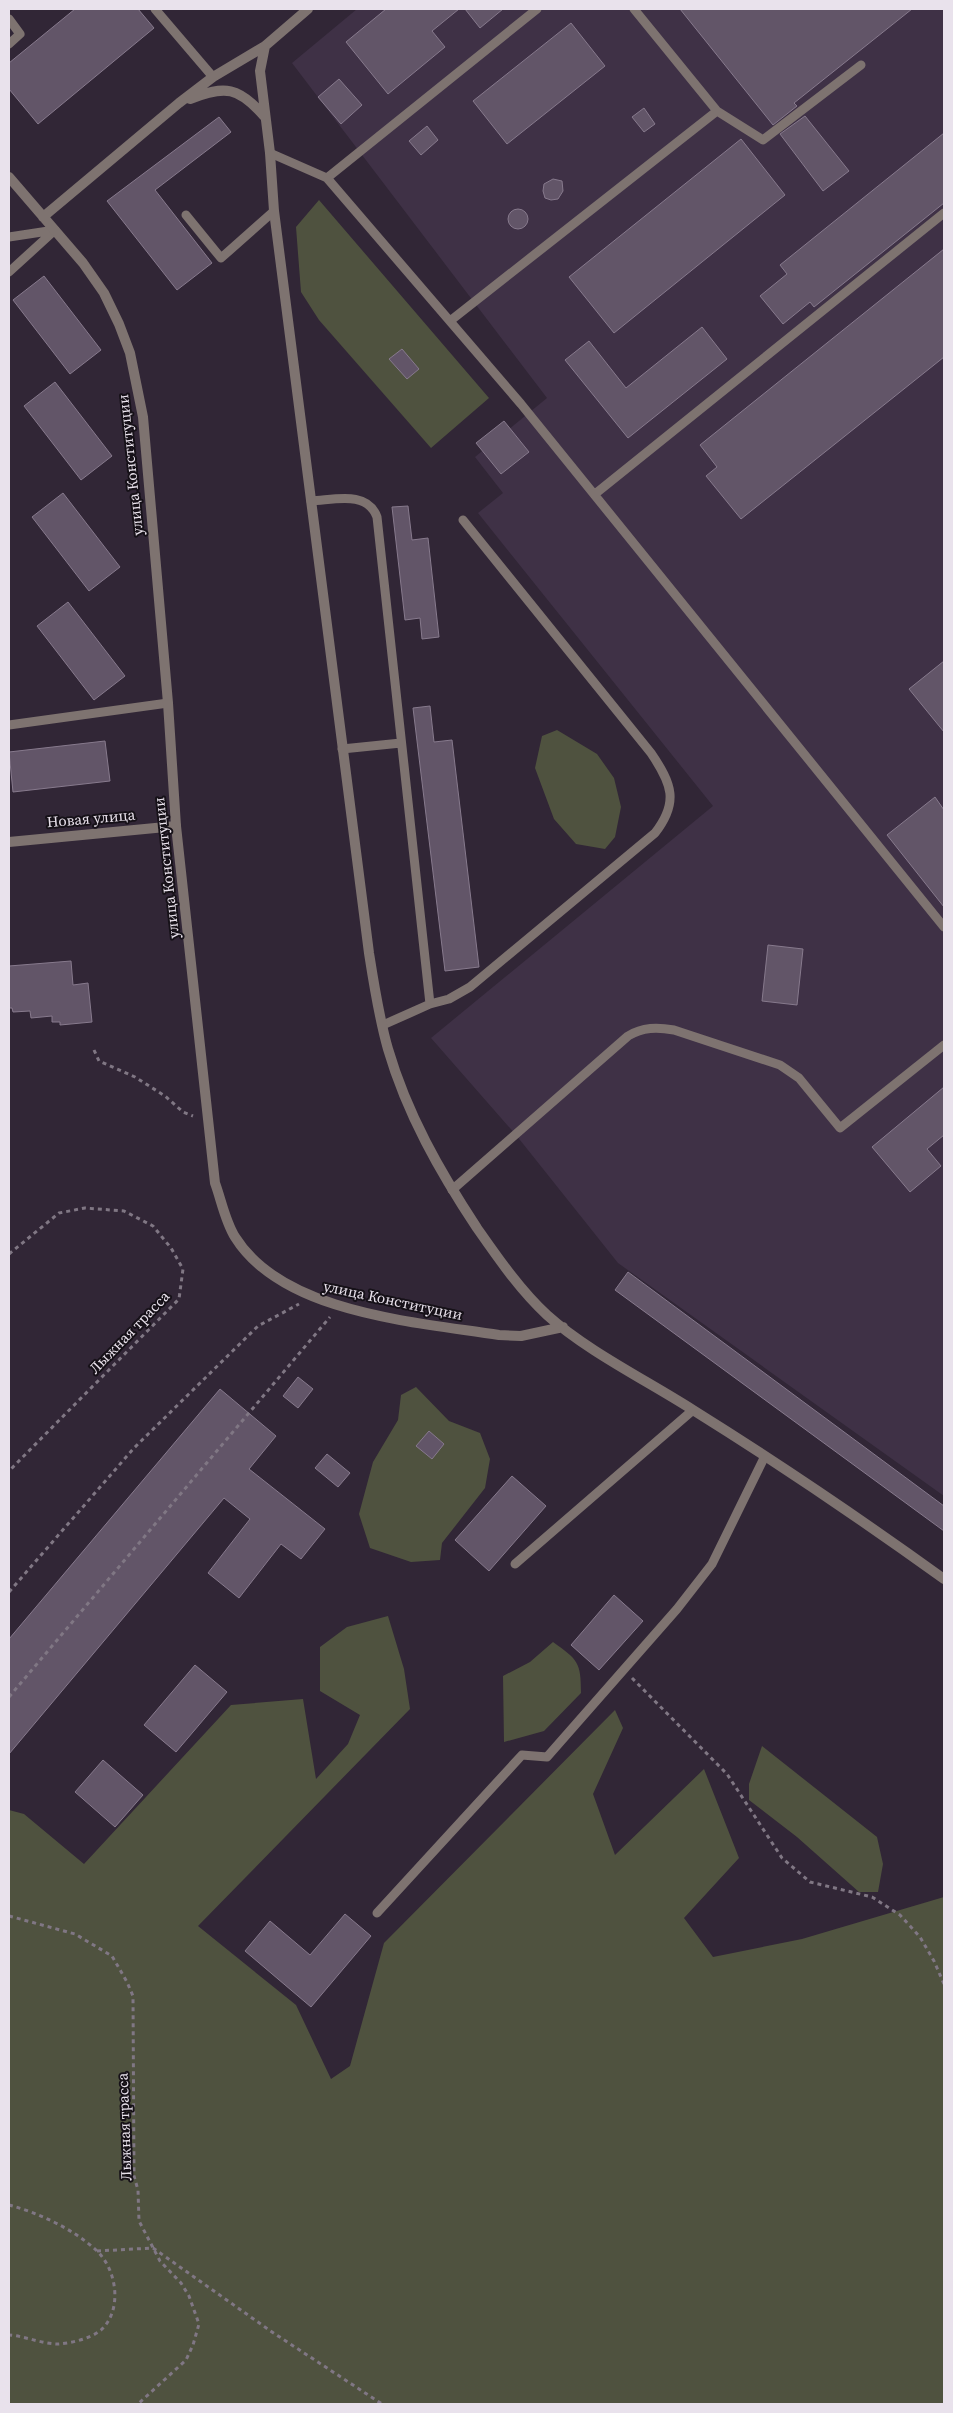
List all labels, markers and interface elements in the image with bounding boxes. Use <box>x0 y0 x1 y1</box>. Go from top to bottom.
street label: улица Конституции <box>112 393 148 537</box>
street label: улица Конституции <box>148 796 184 940</box>
street label: Новая улица <box>46 804 137 832</box>
street label: улица Конституции <box>321 1275 465 1325</box>
street label: Лыжная трасса <box>84 1286 174 1378</box>
street label: Лыжная трасса <box>112 2072 136 2181</box>

